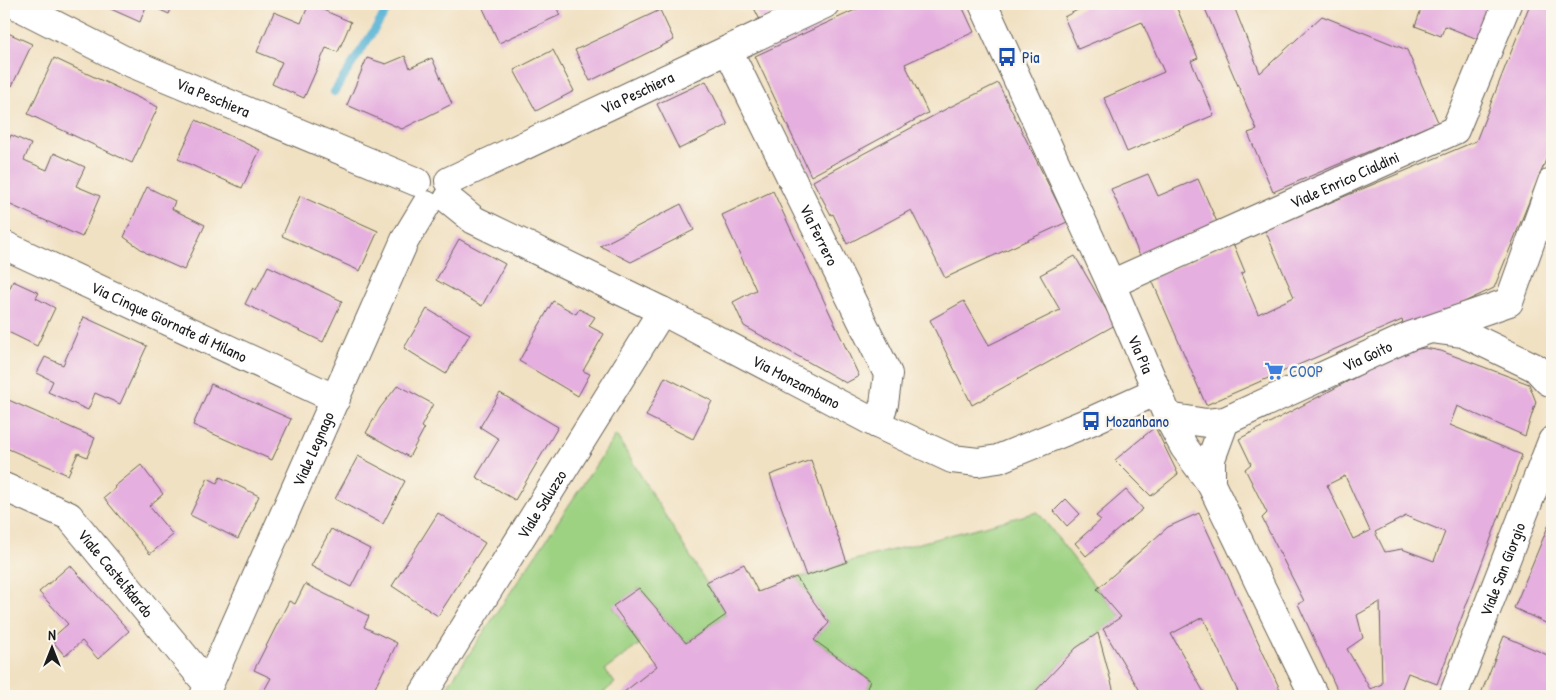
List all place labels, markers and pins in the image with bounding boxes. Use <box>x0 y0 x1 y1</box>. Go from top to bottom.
bus stop icon: Pia <box>996 46 1018 68</box>
place label: Pia <box>1022 46 1040 68</box>
supermarket icon: COOP <box>1263 360 1285 382</box>
place label: COOP <box>1289 360 1323 382</box>
bus stop icon: Mozanbano <box>1080 410 1102 432</box>
place label: Mozanbano <box>1106 410 1169 432</box>

